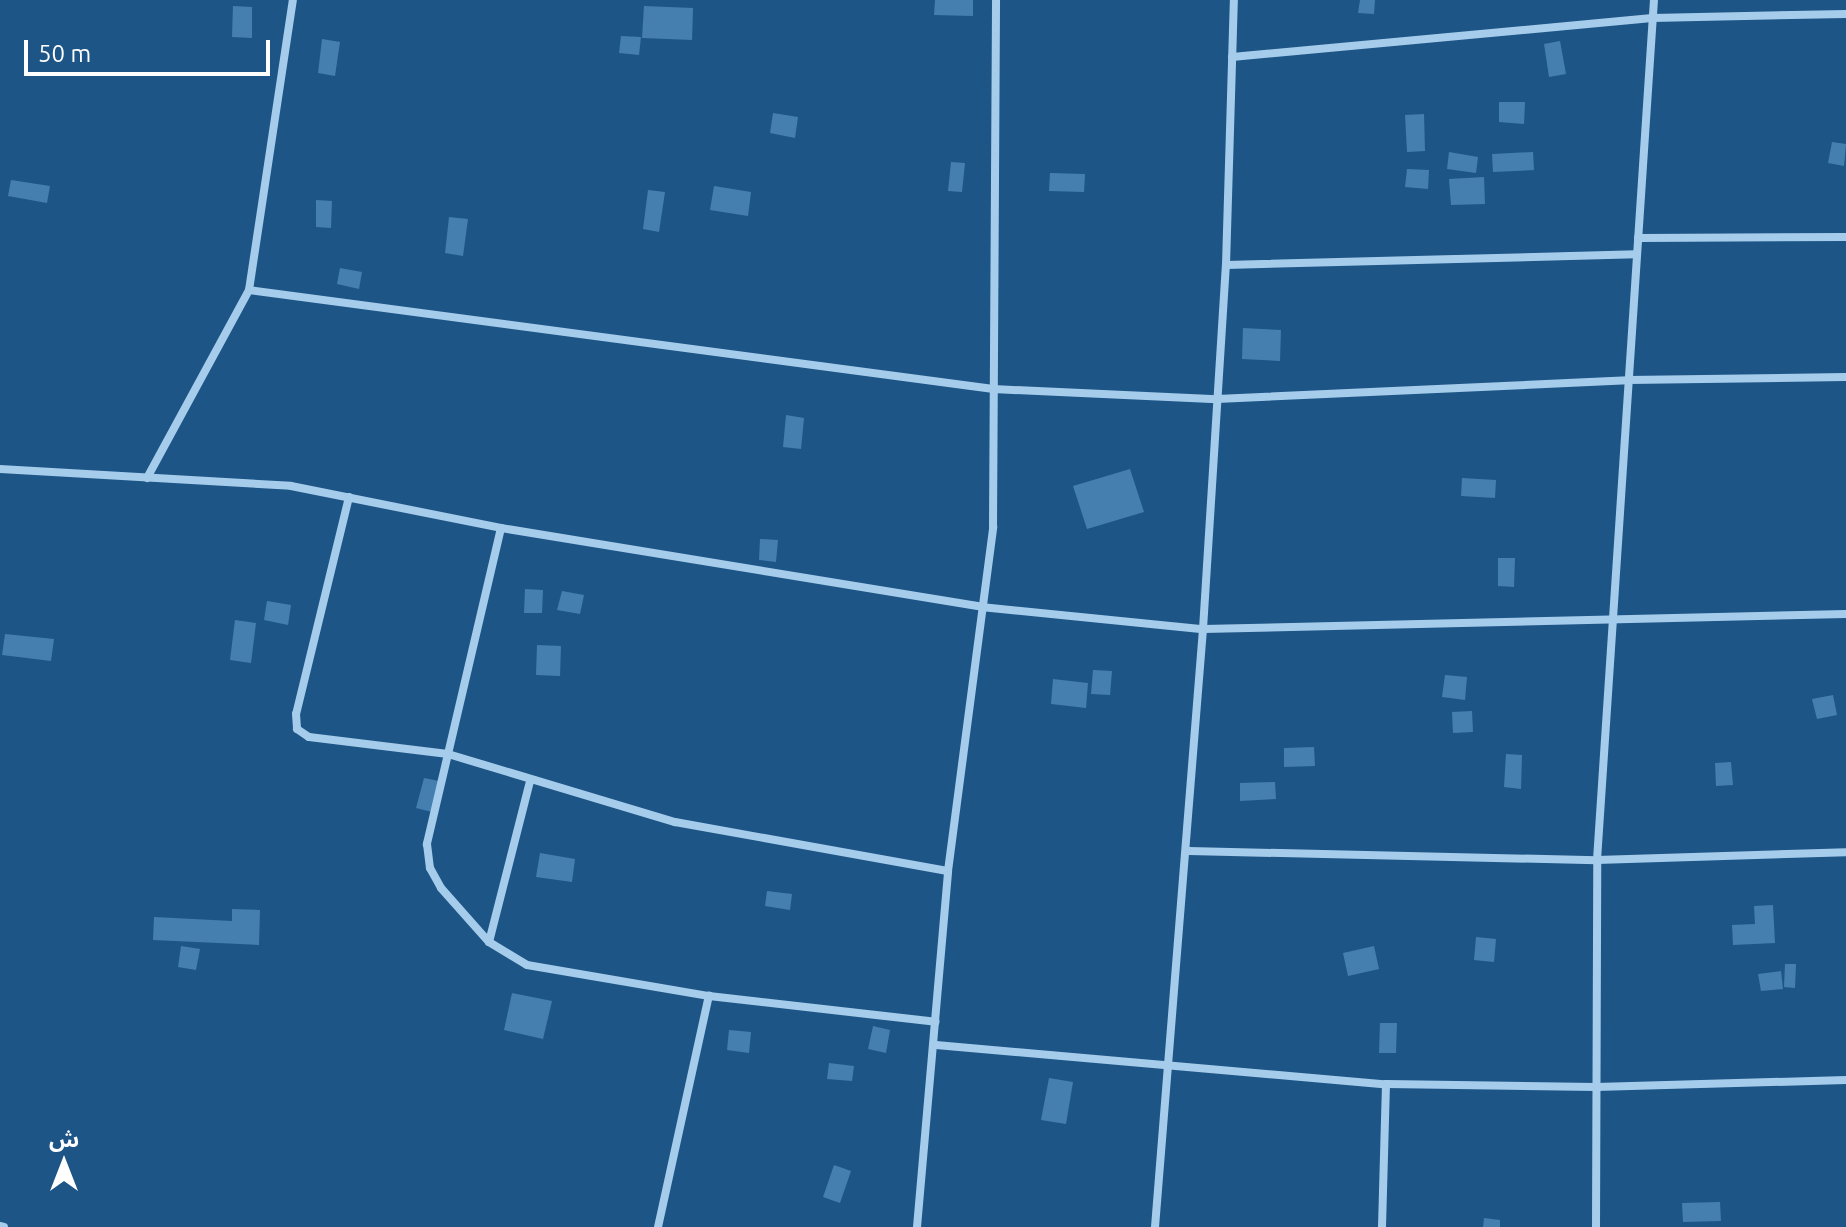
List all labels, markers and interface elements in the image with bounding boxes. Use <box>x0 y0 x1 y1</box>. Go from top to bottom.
scale bar <box>28 24 274 74</box>
text: 50 m <box>38 40 91 67</box>
north arrow <box>24 1123 104 1203</box>
text: ش <box>49 1126 79 1151</box>

